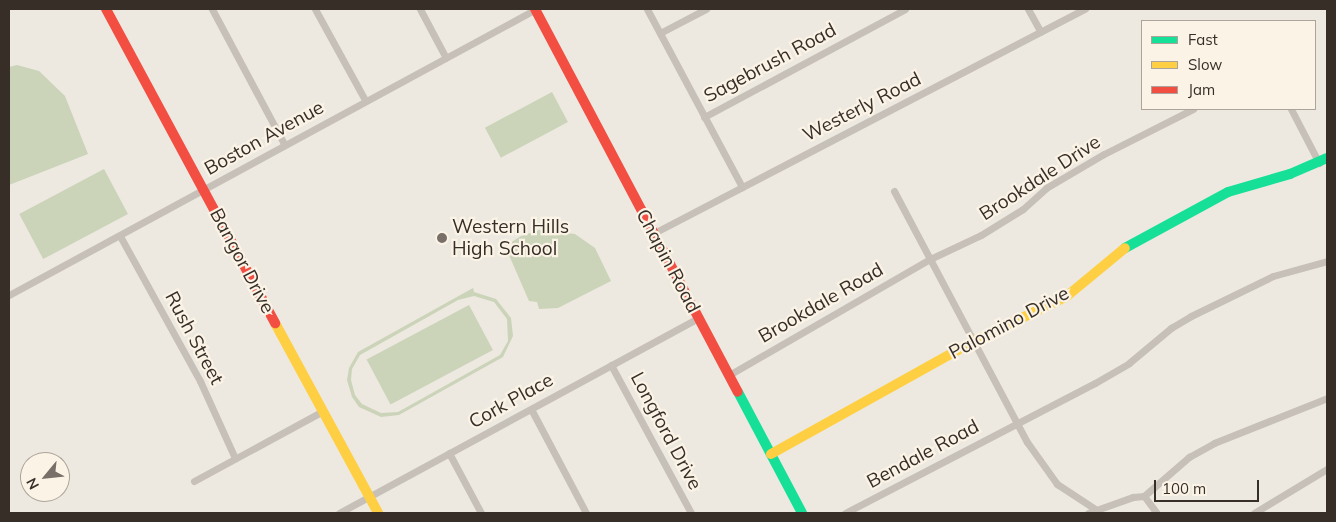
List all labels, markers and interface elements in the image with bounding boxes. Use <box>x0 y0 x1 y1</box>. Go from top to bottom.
street label: Sagebrush Road <box>700 19 840 107</box>
legend <box>1141 20 1316 110</box>
text: Fast <box>1188 30 1218 49</box>
text: Slow <box>1188 55 1222 74</box>
street label: Westerly Road <box>799 67 925 147</box>
text: Jam <box>1188 80 1215 99</box>
street label: Boston Avenue <box>200 96 328 180</box>
street label: Brookdale Drive <box>975 130 1105 226</box>
street label: Bangor Drive <box>205 205 279 317</box>
street label: Chapin Road <box>631 205 705 317</box>
place label: Western Hills High School <box>452 216 569 260</box>
marker: Western Hills High School <box>436 232 448 244</box>
street label: Brookdale Road <box>755 258 887 348</box>
street label: Palomino Drive <box>945 282 1073 364</box>
street label: Rush Street <box>160 288 228 388</box>
street label: Longford Drive <box>625 368 707 494</box>
street label: Cork Place <box>465 369 557 433</box>
street label: Bendale Road <box>863 415 983 493</box>
north arrow <box>20 452 70 502</box>
scale bar <box>1156 470 1261 502</box>
text: N <box>22 475 43 492</box>
text: 100 m <box>1162 479 1206 498</box>

